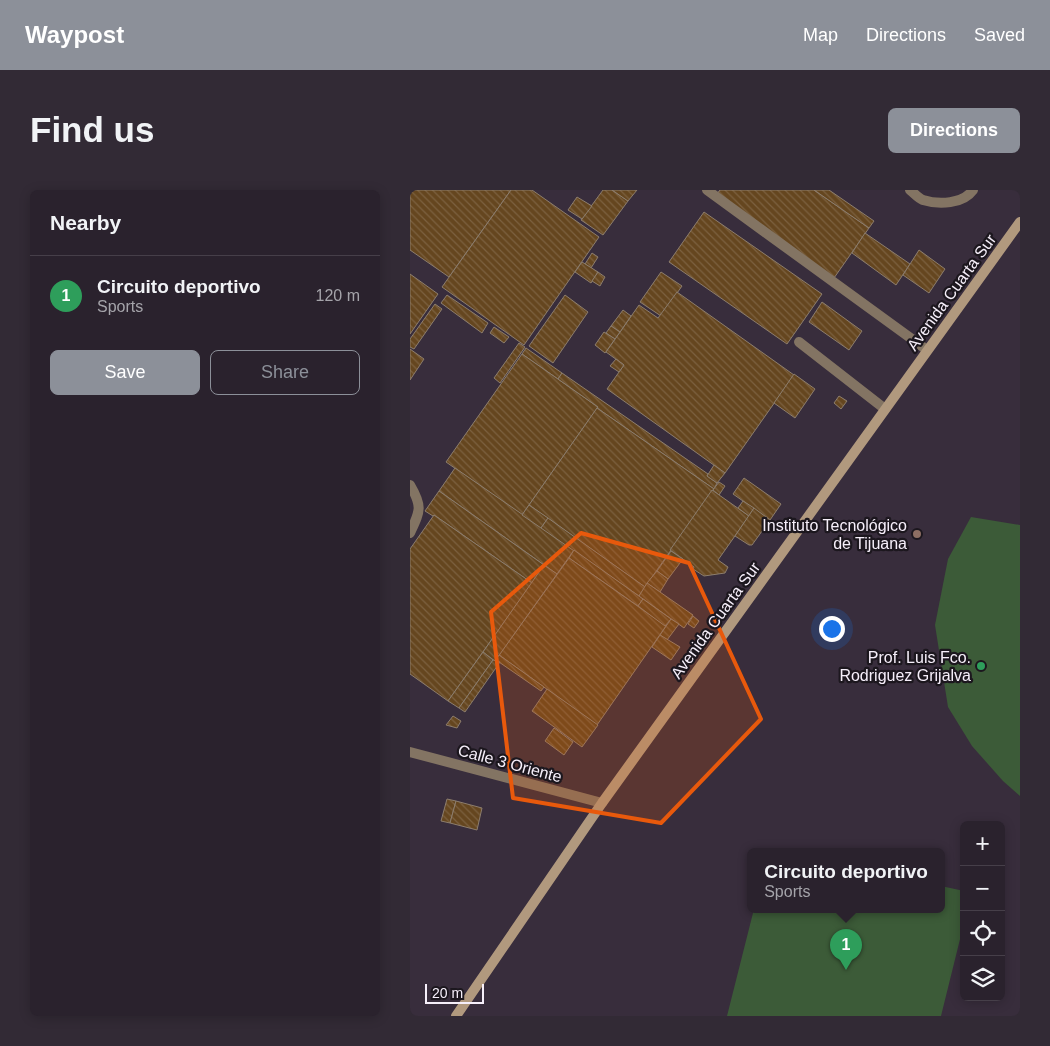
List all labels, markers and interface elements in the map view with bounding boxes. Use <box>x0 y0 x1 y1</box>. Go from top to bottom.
text: Waypost <box>25 21 124 48</box>
text: Map <box>803 25 838 45</box>
text: Directions <box>866 25 946 45</box>
text: Saved <box>974 25 1025 45</box>
button: Directions <box>888 108 1020 153</box>
text: Find us <box>30 110 154 149</box>
text: Nearby <box>50 211 121 234</box>
street label: Avenida Cuarta Sur <box>904 230 1000 354</box>
text: Circuito deportivo <box>97 276 261 297</box>
text: 1 <box>62 287 70 304</box>
text: 120 m <box>316 287 360 304</box>
text: Sports <box>97 298 143 315</box>
button: Save <box>50 350 200 395</box>
button: Share <box>210 350 360 395</box>
place label: Instituto Tecnológico de Tijuana <box>762 517 907 552</box>
marker: Instituto Tecnológico de Tijuana <box>911 528 923 540</box>
street label: Avenida Cuarta Sur <box>668 558 764 682</box>
your location <box>819 616 845 642</box>
place label: Prof. Luis Fco. Rodriguez Grijalva <box>839 649 971 684</box>
marker: Prof. Luis Fco. Rodriguez Grijalva <box>975 660 987 672</box>
street label: Calle 3 Oriente <box>456 741 564 786</box>
map controls <box>960 821 1005 1001</box>
button: + <box>960 821 1005 866</box>
popup <box>747 848 945 913</box>
text: Circuito deportivo <box>764 861 928 882</box>
button: − <box>960 866 1005 911</box>
text: Sports <box>764 883 810 900</box>
button: locate <box>960 911 1005 956</box>
pin: 1 <box>830 929 862 970</box>
button: layers <box>960 956 1005 1001</box>
scale bar <box>425 981 484 1004</box>
text: 20 m <box>432 985 463 1001</box>

